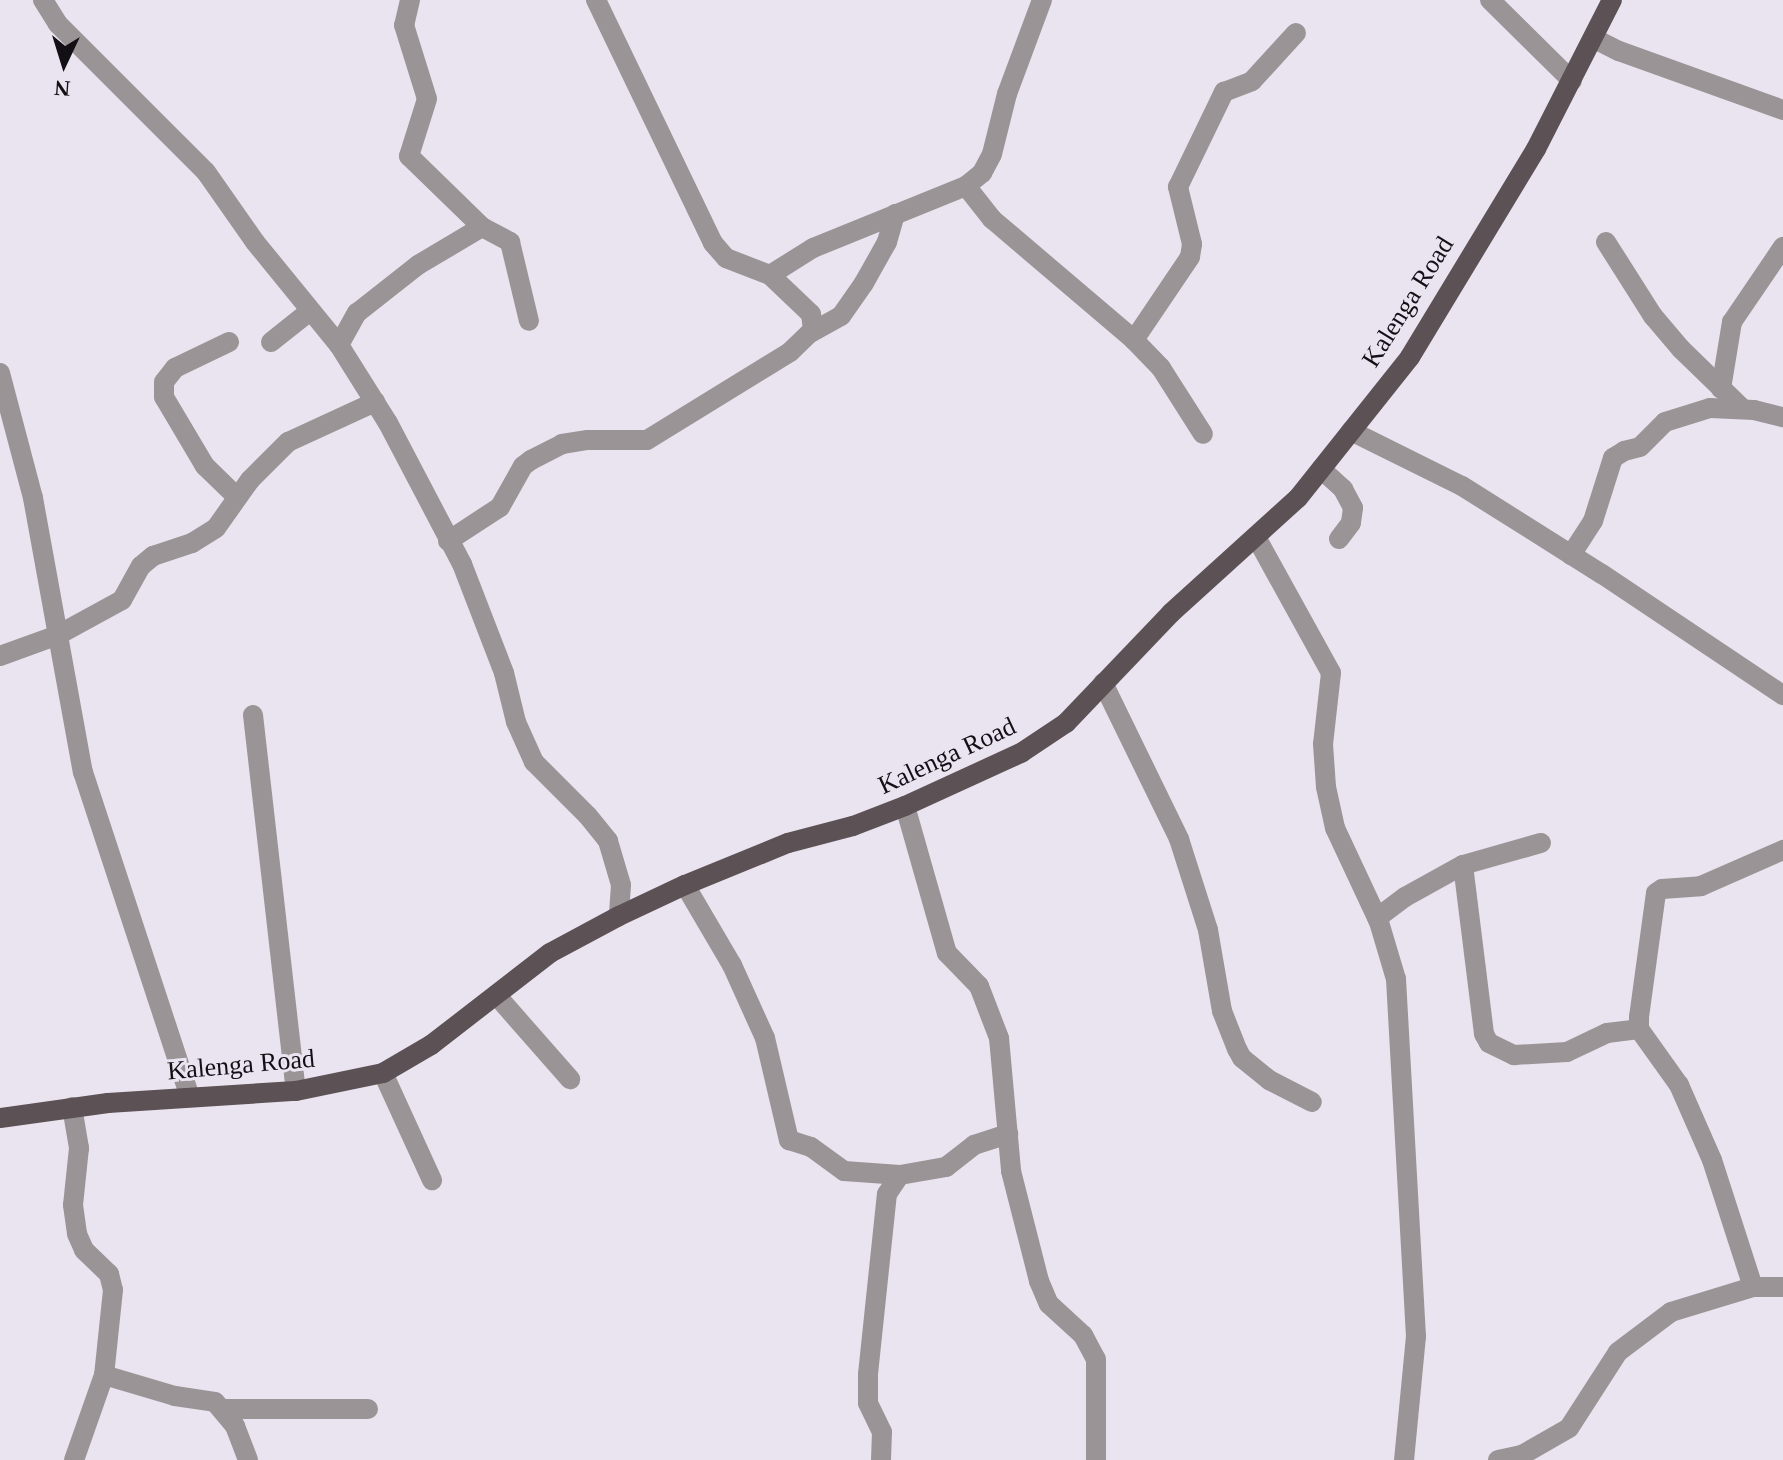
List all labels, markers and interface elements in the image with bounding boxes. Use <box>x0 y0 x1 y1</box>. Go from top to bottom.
north arrow <box>24 24 104 104</box>
text: N <box>54 75 71 101</box>
street label: Kalenga Road <box>1356 231 1460 373</box>
street label: Kalenga Road <box>873 711 1021 801</box>
street label: Kalenga Road <box>166 1043 316 1087</box>

